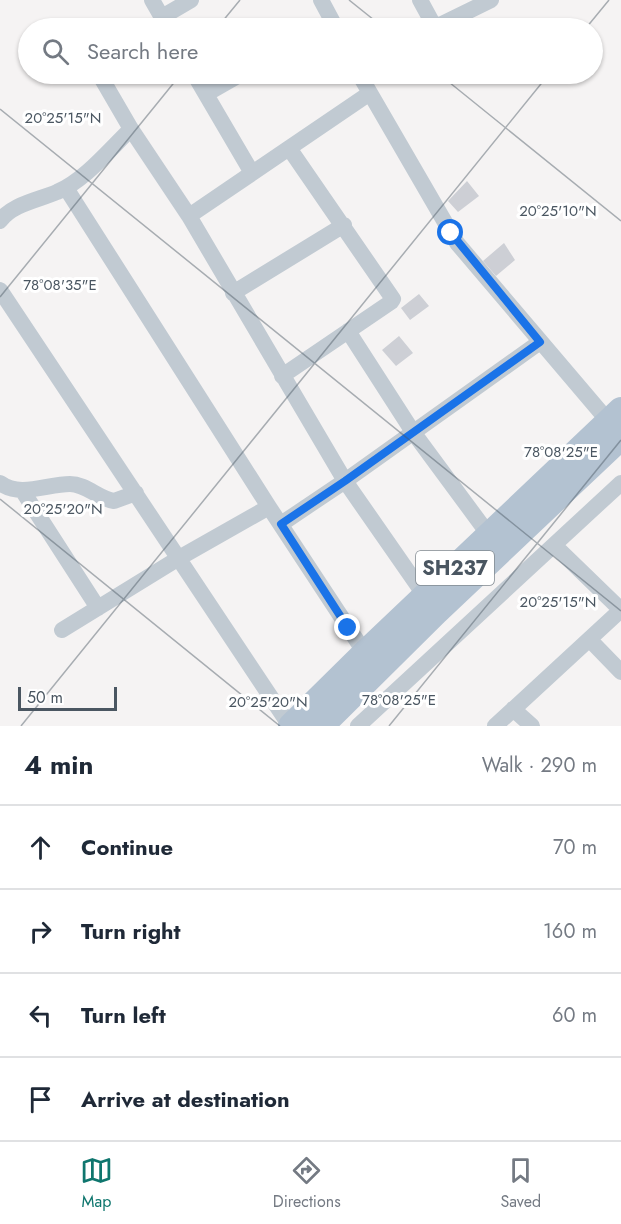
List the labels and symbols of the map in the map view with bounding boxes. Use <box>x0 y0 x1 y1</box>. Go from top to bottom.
text: 20°25'15"N <box>25 107 101 129</box>
text: 20°25'10"N <box>519 200 597 222</box>
route start <box>437 219 463 245</box>
text: 78°08'35"E <box>23 274 97 296</box>
text: 78°08'25"E <box>524 441 598 463</box>
text: 20°25'20"N <box>23 498 103 520</box>
road number: SH237 <box>416 551 494 585</box>
text: 20°25'15"N <box>520 591 596 613</box>
route end <box>334 614 360 640</box>
scale bar <box>18 684 117 712</box>
text: 78°08'25"E <box>362 689 436 711</box>
text: 20°25'20"N <box>228 691 308 713</box>

